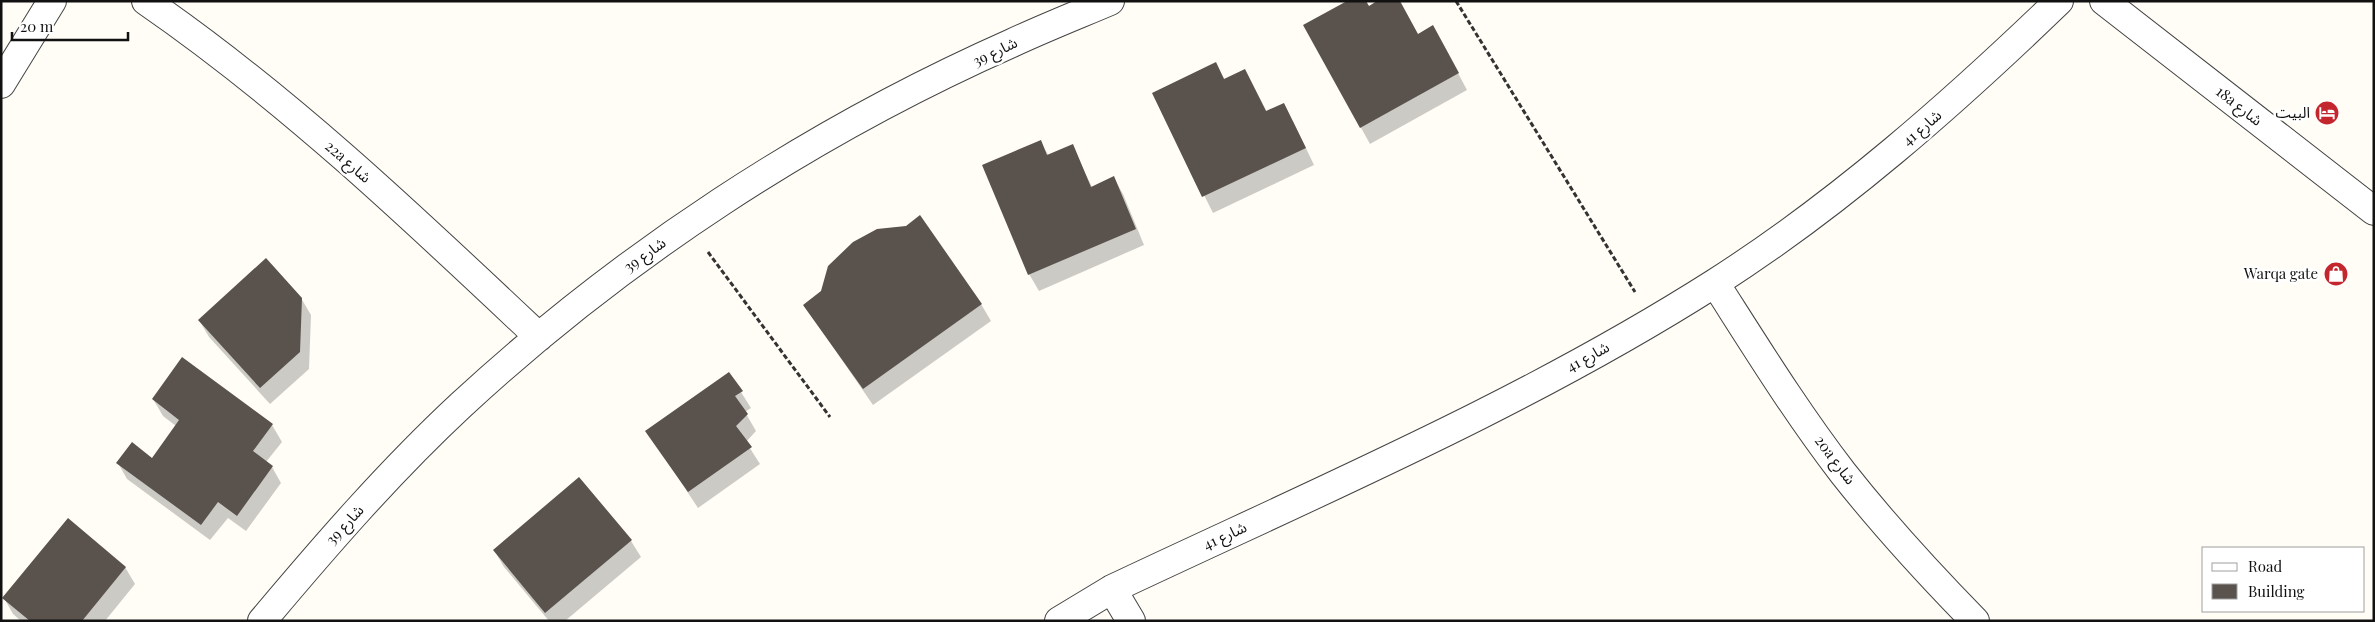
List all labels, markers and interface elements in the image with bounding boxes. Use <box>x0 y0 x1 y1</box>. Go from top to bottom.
scale bar <box>12 10 129 42</box>
text: 20 m <box>20 16 54 36</box>
street label: شارع 39 <box>969 32 1022 73</box>
street label: 18a شارع <box>2210 81 2267 132</box>
hotel icon: البيت <box>2314 100 2340 126</box>
place label: البيت <box>2275 102 2310 122</box>
street label: شارع 41 <box>1897 104 1947 152</box>
street label: 22a شارع <box>320 136 376 189</box>
street label: شارع 39 <box>619 232 671 279</box>
shop icon: Warqa gate <box>2323 261 2349 287</box>
place label: Warqa gate <box>2243 263 2318 283</box>
street label: شارع 41 <box>1563 336 1614 379</box>
street label: 20a شارع <box>1808 431 1861 490</box>
street label: شارع 39 <box>321 500 370 551</box>
street label: شارع 41 <box>1200 516 1251 557</box>
legend <box>2202 547 2365 612</box>
text: Road <box>2248 556 2282 576</box>
text: Building <box>2248 581 2305 601</box>

